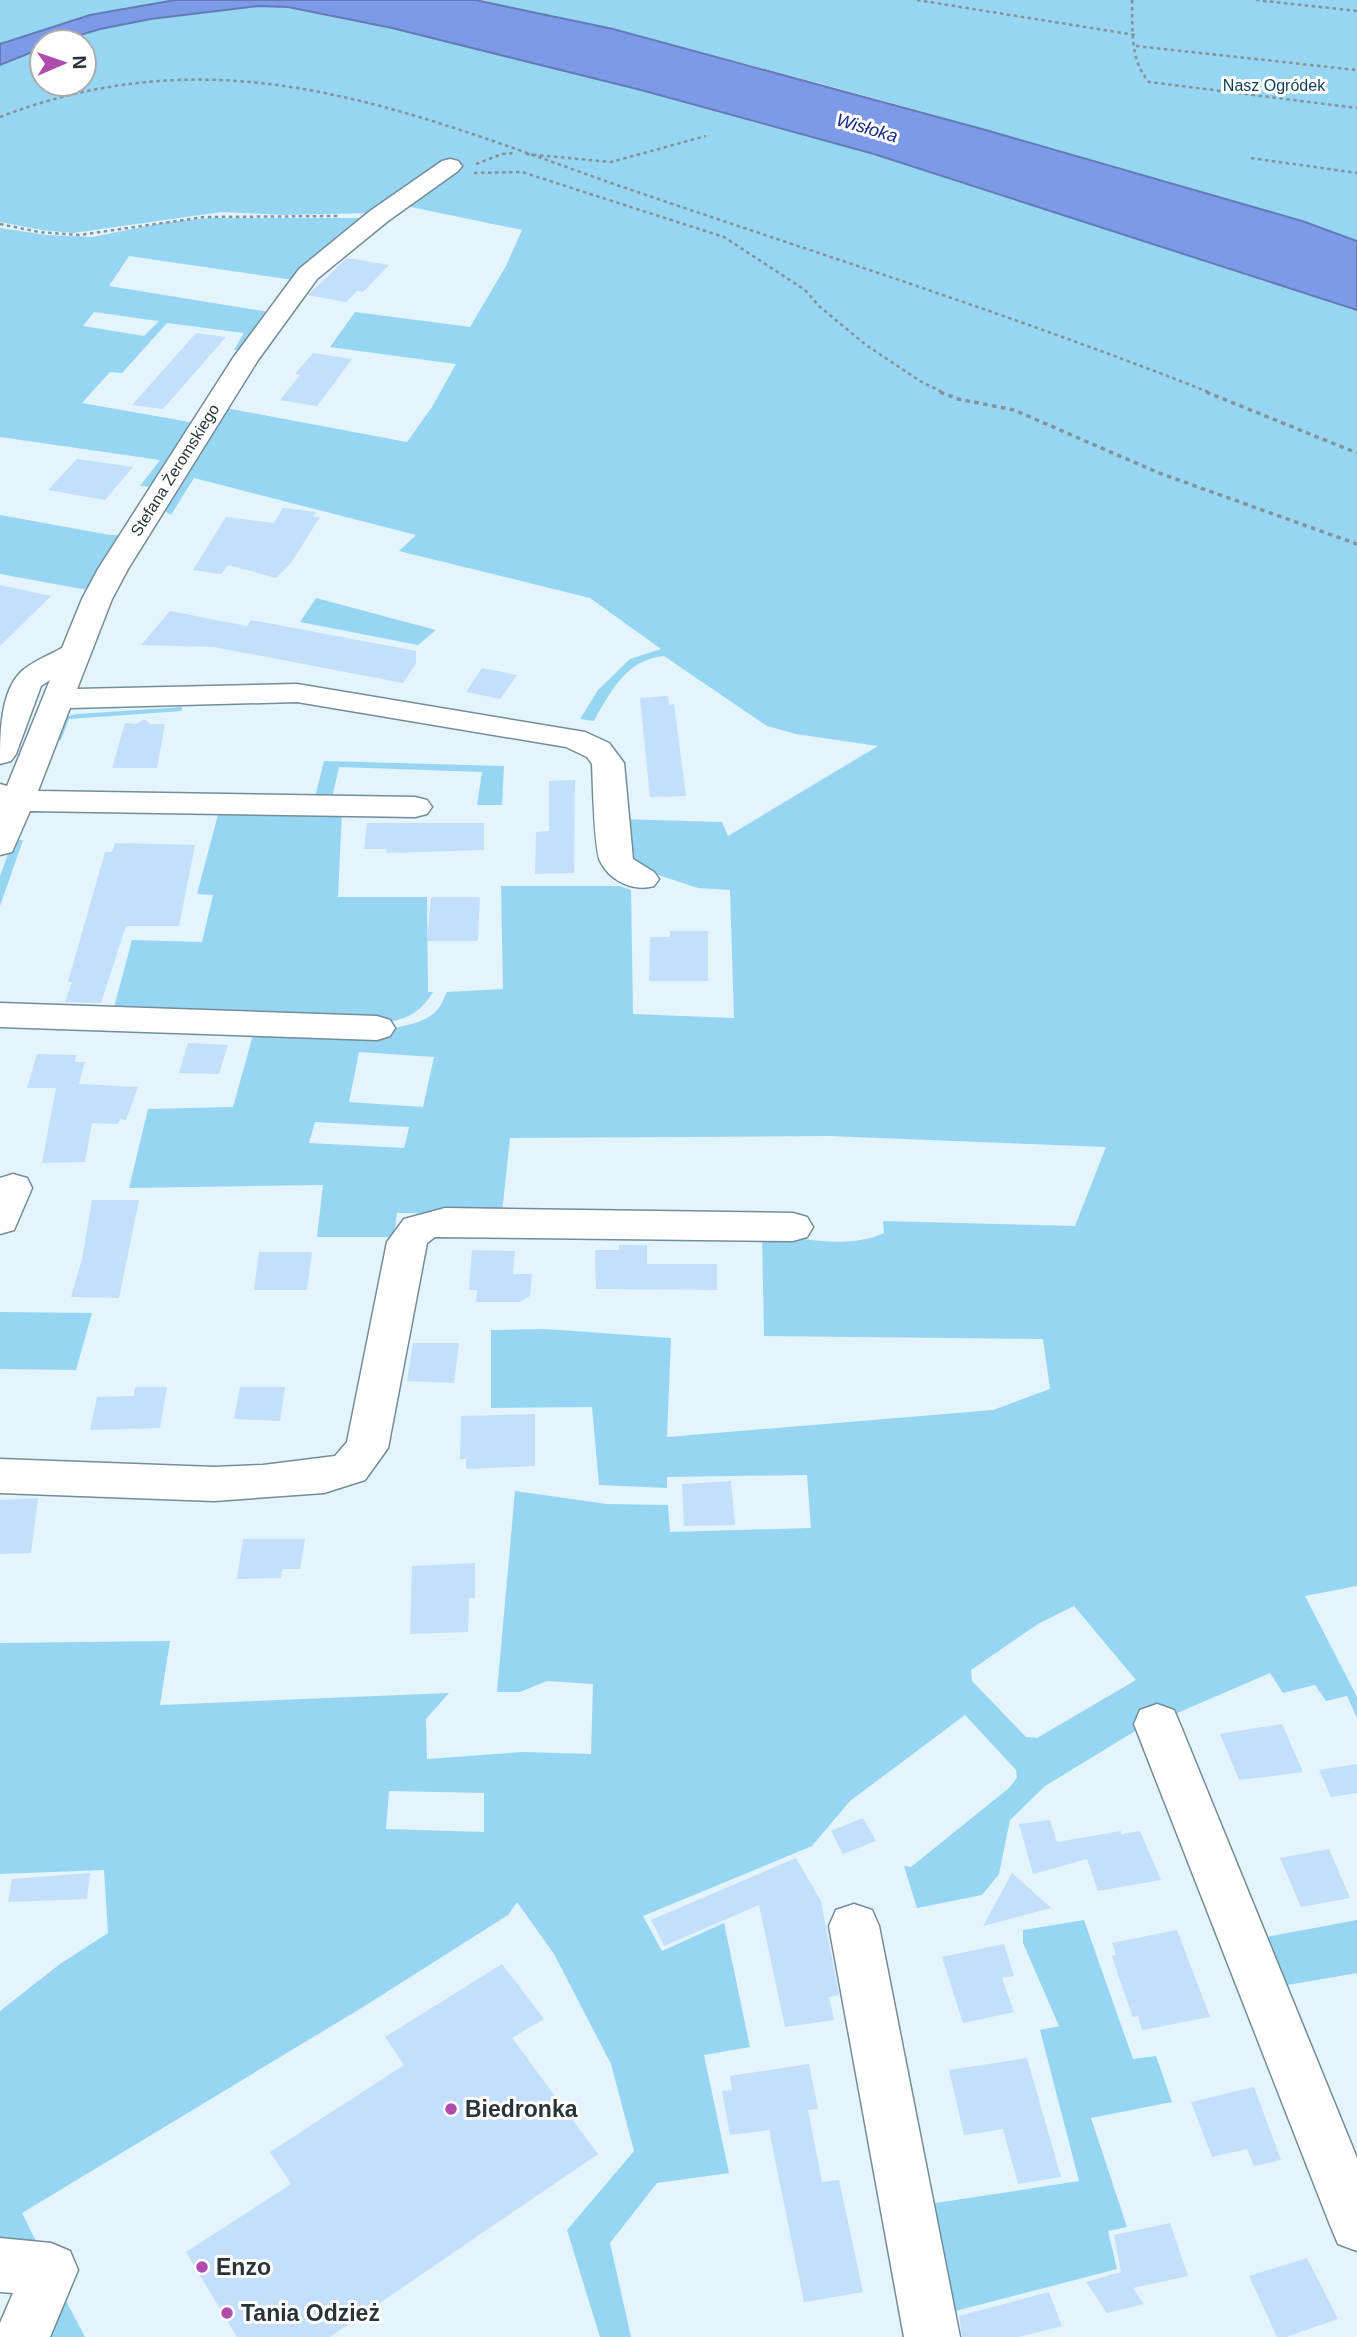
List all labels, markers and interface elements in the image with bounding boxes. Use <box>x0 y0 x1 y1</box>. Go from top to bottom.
north arrow <box>28 28 98 98</box>
text: N <box>69 55 90 70</box>
park label: Nasz Ogródek <box>1223 77 1326 94</box>
water label: Wisłoka <box>834 110 900 146</box>
street label: Stefana Żeromskiego <box>127 400 223 539</box>
place label: Biedronka <box>465 2096 578 2122</box>
marker: Biedronka <box>443 2101 459 2117</box>
place label: Enzo <box>216 2254 271 2280</box>
marker: Enzo <box>194 2259 210 2275</box>
place label: Tania Odzież <box>241 2300 380 2326</box>
marker: Tania Odzież <box>219 2305 235 2321</box>

